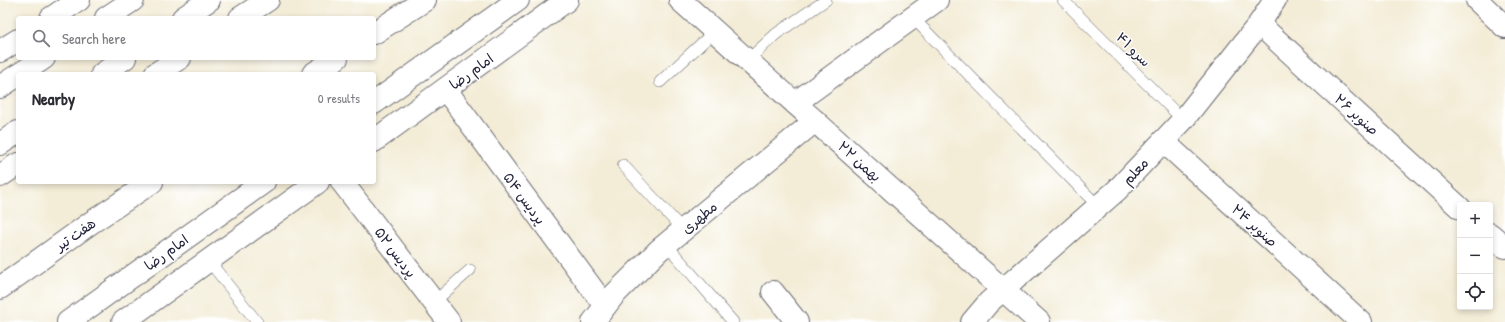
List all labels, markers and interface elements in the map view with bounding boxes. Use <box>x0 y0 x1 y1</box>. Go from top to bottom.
search box <box>16 16 376 60</box>
icon: search <box>30 27 52 49</box>
street label: سرو ۴۱ <box>1112 27 1156 71</box>
text: Search here <box>62 28 126 49</box>
street label: امام رضا <box>445 49 498 95</box>
text: Nearby <box>32 87 75 110</box>
text: 0 results <box>318 89 360 107</box>
street label: صنوبر ۲۶ <box>1330 89 1383 140</box>
street label: ۲۲ بهمن <box>834 136 886 186</box>
street label: معلم <box>1118 153 1154 190</box>
street label: پردیس ۵۴ <box>499 168 550 229</box>
street label: مطهری <box>677 197 721 237</box>
street label: صنوبر ۲۴ <box>1227 199 1282 251</box>
map controls <box>1457 202 1493 310</box>
button: + <box>1457 202 1493 238</box>
street label: هفت تیر <box>50 213 99 255</box>
street label: پردیس ۵۲ <box>370 223 421 282</box>
street label: امام رضا <box>140 230 193 276</box>
button: − <box>1457 238 1493 274</box>
button: locate <box>1457 274 1493 310</box>

